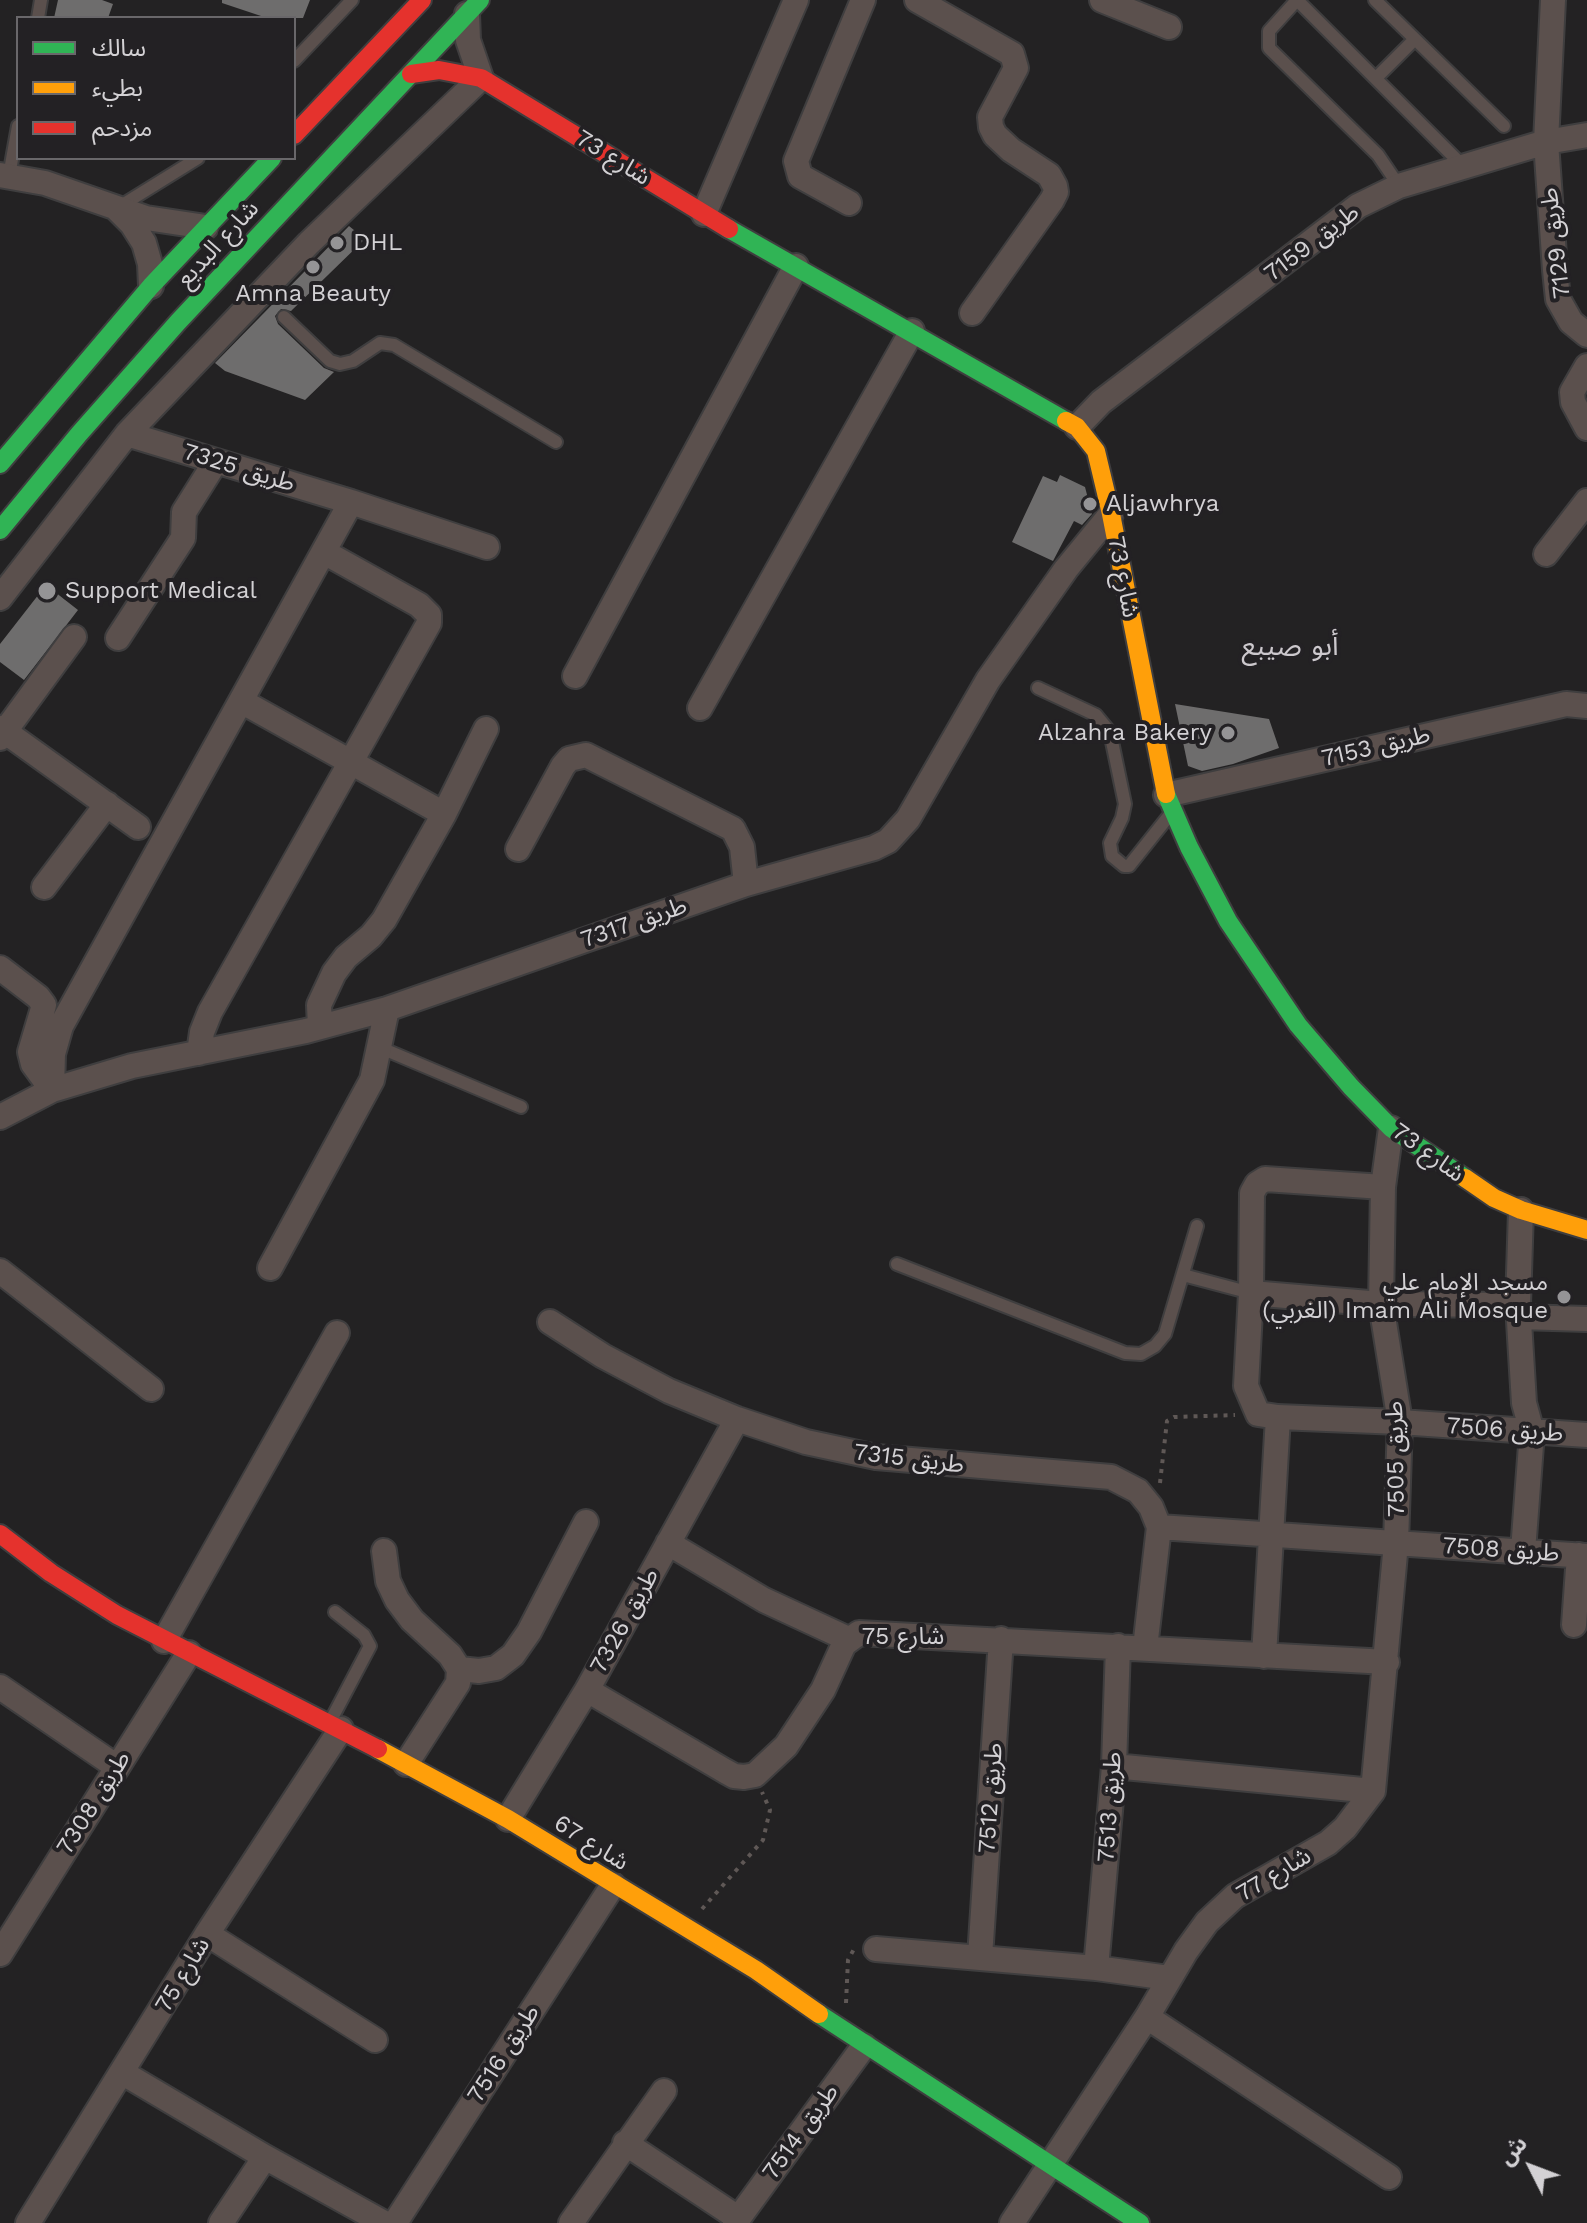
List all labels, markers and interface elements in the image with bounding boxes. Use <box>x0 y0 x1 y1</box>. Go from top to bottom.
legend <box>16 16 296 160</box>
text: سالك <box>92 34 146 62</box>
text: بطيء <box>92 74 143 102</box>
text: مزدحم <box>92 114 152 142</box>
street label: شارع 73 <box>570 124 656 192</box>
street label: طريق 7129 <box>1535 186 1577 300</box>
street label: شارع البديع <box>171 195 265 293</box>
street label: طريق 7159 <box>1259 198 1365 288</box>
place label: DHL <box>353 229 402 257</box>
marker: DHL <box>328 234 346 252</box>
marker: Amna Beauty <box>304 258 322 276</box>
place label: Amna Beauty <box>235 280 391 308</box>
street label: طريق 7325 <box>180 437 298 499</box>
place label: Aljawhrya <box>1106 490 1219 518</box>
marker: Aljawhrya <box>1081 495 1099 513</box>
street label: شارع 73 <box>1101 534 1145 620</box>
place label: Support Medical <box>65 577 257 605</box>
marker: Support Medical <box>36 580 58 602</box>
district label: أبو صيبع <box>1241 630 1339 664</box>
place label: Alzahra Bakery <box>1038 719 1212 747</box>
street label: طريق 7153 <box>1319 721 1433 773</box>
marker: Alzahra Bakery <box>1219 724 1237 742</box>
street label: طريق 7317 <box>577 891 691 955</box>
street label: شارع 73 <box>1386 1117 1470 1189</box>
place label: مسجد الإمام علي (الغربي) Imam Ali Mosque <box>1262 1269 1548 1325</box>
marker: مسجد الإمام علي (الغربي) Imam Ali Mosque <box>1555 1288 1573 1306</box>
street label: طريق 7505 <box>1381 1401 1411 1517</box>
street label: طريق 7506 <box>1446 1412 1564 1448</box>
street label: طريق 7315 <box>852 1438 966 1480</box>
street label: طريق 7508 <box>1442 1532 1560 1568</box>
street label: طريق 7326 <box>584 1563 666 1679</box>
street label: شارع 75 <box>862 1623 944 1651</box>
street label: طريق 7512 <box>973 1742 1009 1854</box>
street label: طريق 7308 <box>51 1746 137 1860</box>
street label: طريق 7513 <box>1092 1751 1128 1863</box>
street label: شارع 67 <box>548 1809 634 1877</box>
street label: شارع 77 <box>1231 1842 1317 1908</box>
street label: شارع 75 <box>149 1932 217 2018</box>
street label: طريق 7516 <box>462 2000 546 2108</box>
street label: طريق 7514 <box>757 2079 845 2185</box>
north arrow <box>1491 2127 1571 2207</box>
text: ش <box>1493 2131 1532 2170</box>

